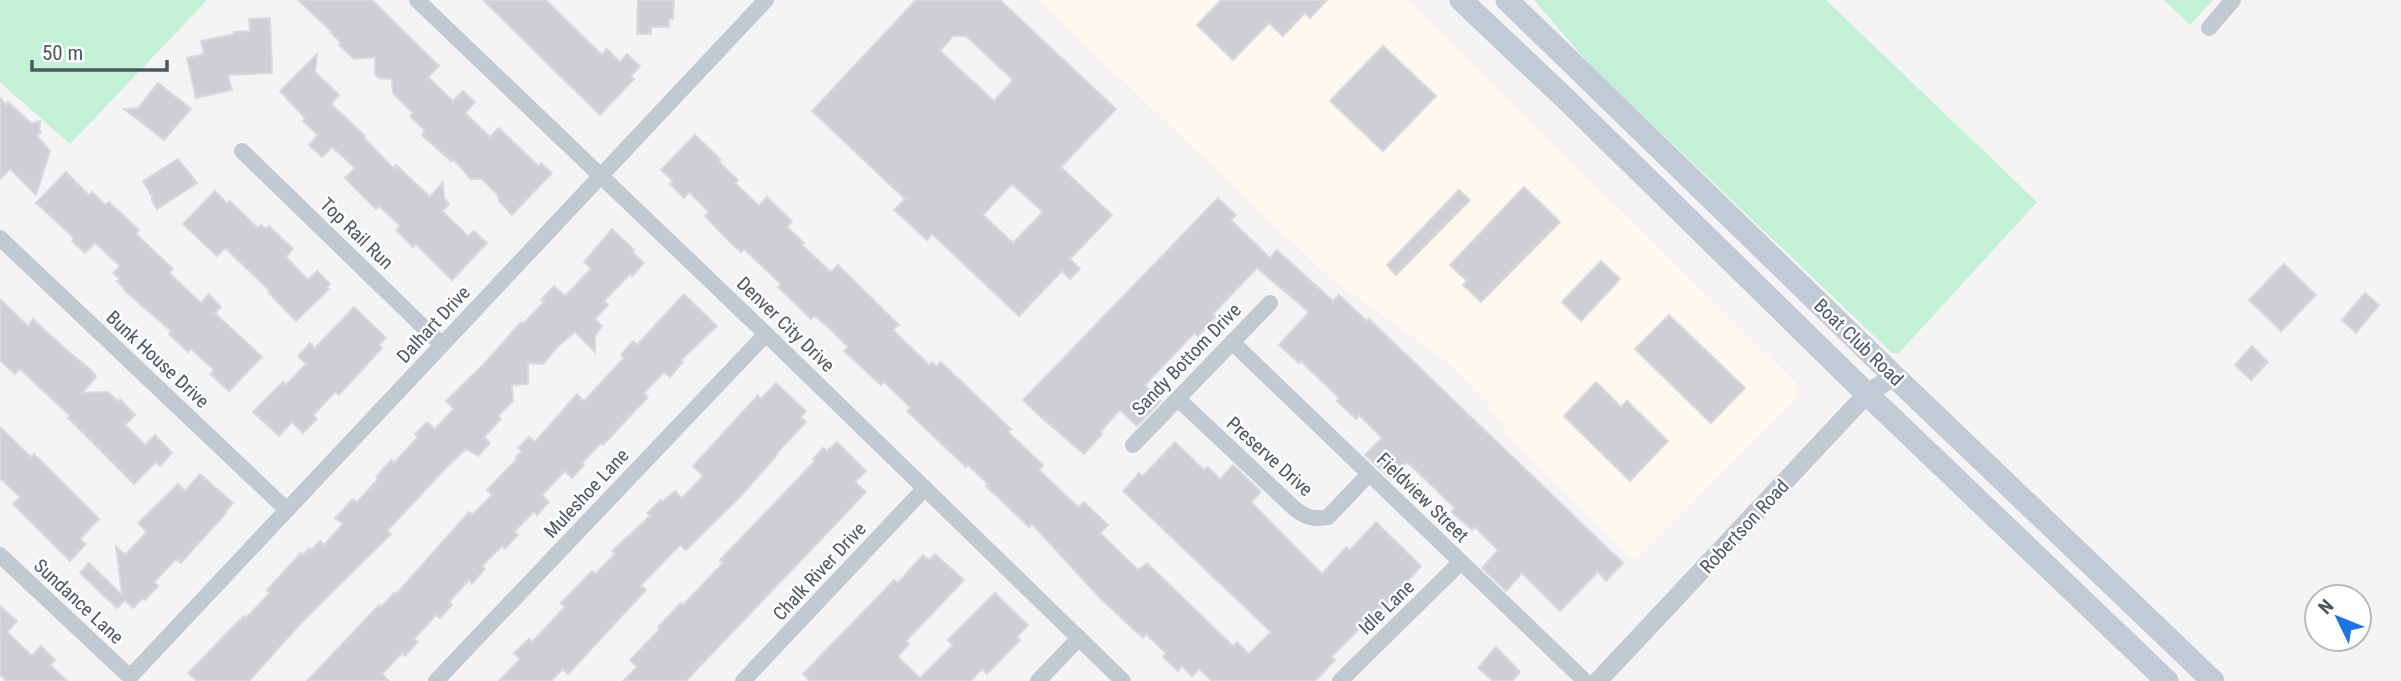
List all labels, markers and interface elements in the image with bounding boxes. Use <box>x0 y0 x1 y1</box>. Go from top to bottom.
scale bar <box>32 28 166 72</box>
text: 50 m <box>42 41 83 65</box>
street label: Top Rail Run <box>315 193 398 274</box>
street label: Denver City Drive <box>732 272 839 377</box>
street label: Dalhart Drive <box>392 281 475 368</box>
street label: Boat Club Road <box>1809 294 1908 391</box>
street label: Sandy Bottom Drive <box>1127 298 1246 420</box>
street label: Bunk House Drive <box>102 306 214 413</box>
street label: Preserve Drive <box>1222 412 1317 501</box>
street label: Muleshoe Lane <box>539 444 634 543</box>
street label: Fieldview Street <box>1372 448 1473 547</box>
street label: Robertson Road <box>1695 475 1794 578</box>
street label: Chalk River Drive <box>768 517 871 625</box>
street label: Sundance Lane <box>29 554 128 649</box>
street label: Idle Lane <box>1354 575 1419 639</box>
north arrow <box>2303 583 2373 653</box>
text: N <box>2314 595 2338 619</box>

